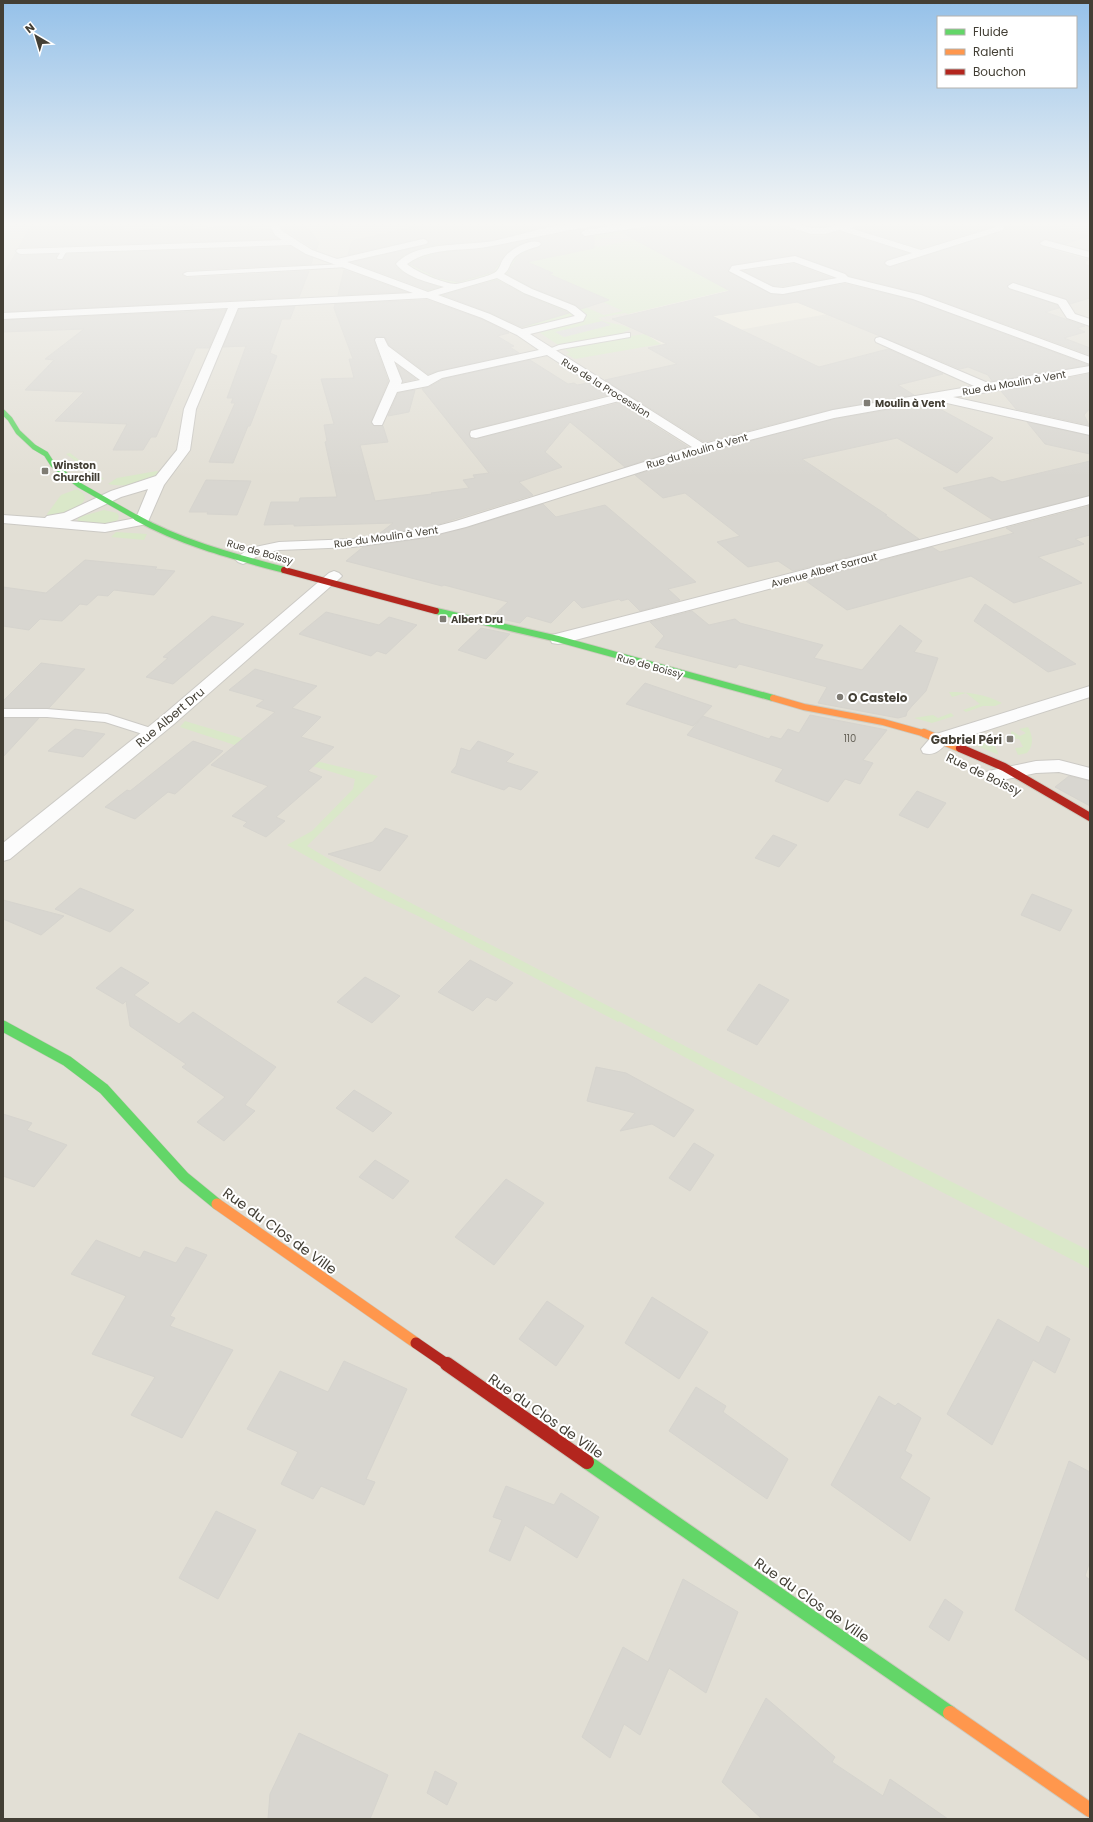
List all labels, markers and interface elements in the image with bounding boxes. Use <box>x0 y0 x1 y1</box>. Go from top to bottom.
north arrow <box>16 16 56 56</box>
legend <box>937 16 1077 88</box>
text: N <box>22 19 38 37</box>
text: Fluide <box>973 23 1008 40</box>
text: Ralenti <box>973 43 1014 60</box>
text: Bouchon <box>973 63 1026 80</box>
street label: Rue de la Procession <box>558 354 654 422</box>
street label: Rue du Moulin à Vent <box>961 366 1067 400</box>
place label: Moulin à Vent <box>875 396 945 411</box>
marker: Moulin à Vent <box>862 398 872 408</box>
street label: Rue du Moulin à Vent <box>644 429 750 473</box>
place label: Winston Churchill <box>53 458 100 485</box>
marker: Winston Churchill <box>40 466 50 476</box>
street label: Rue du Moulin à Vent <box>333 522 439 552</box>
street label: Rue de Boissy <box>225 535 295 569</box>
street label: Avenue Albert Sarraut <box>769 549 879 591</box>
place label: Albert Dru <box>451 612 503 627</box>
marker: Albert Dru <box>438 614 448 624</box>
street label: Rue de Boissy <box>615 650 685 682</box>
street label: Rue Albert Dru <box>132 683 208 751</box>
place label: O Castelo <box>848 689 908 706</box>
marker: O Castelo <box>835 692 845 702</box>
house number: 110 <box>844 731 856 746</box>
place label: Gabriel Péri <box>931 731 1002 748</box>
marker: Gabriel Péri <box>1005 734 1015 744</box>
street label: Rue de Boissy <box>944 748 1025 800</box>
street label: Rue du Clos de Ville <box>219 1183 341 1279</box>
street label: Rue du Clos de Ville <box>484 1369 608 1464</box>
street label: Rue du Clos de Ville <box>750 1553 874 1648</box>

